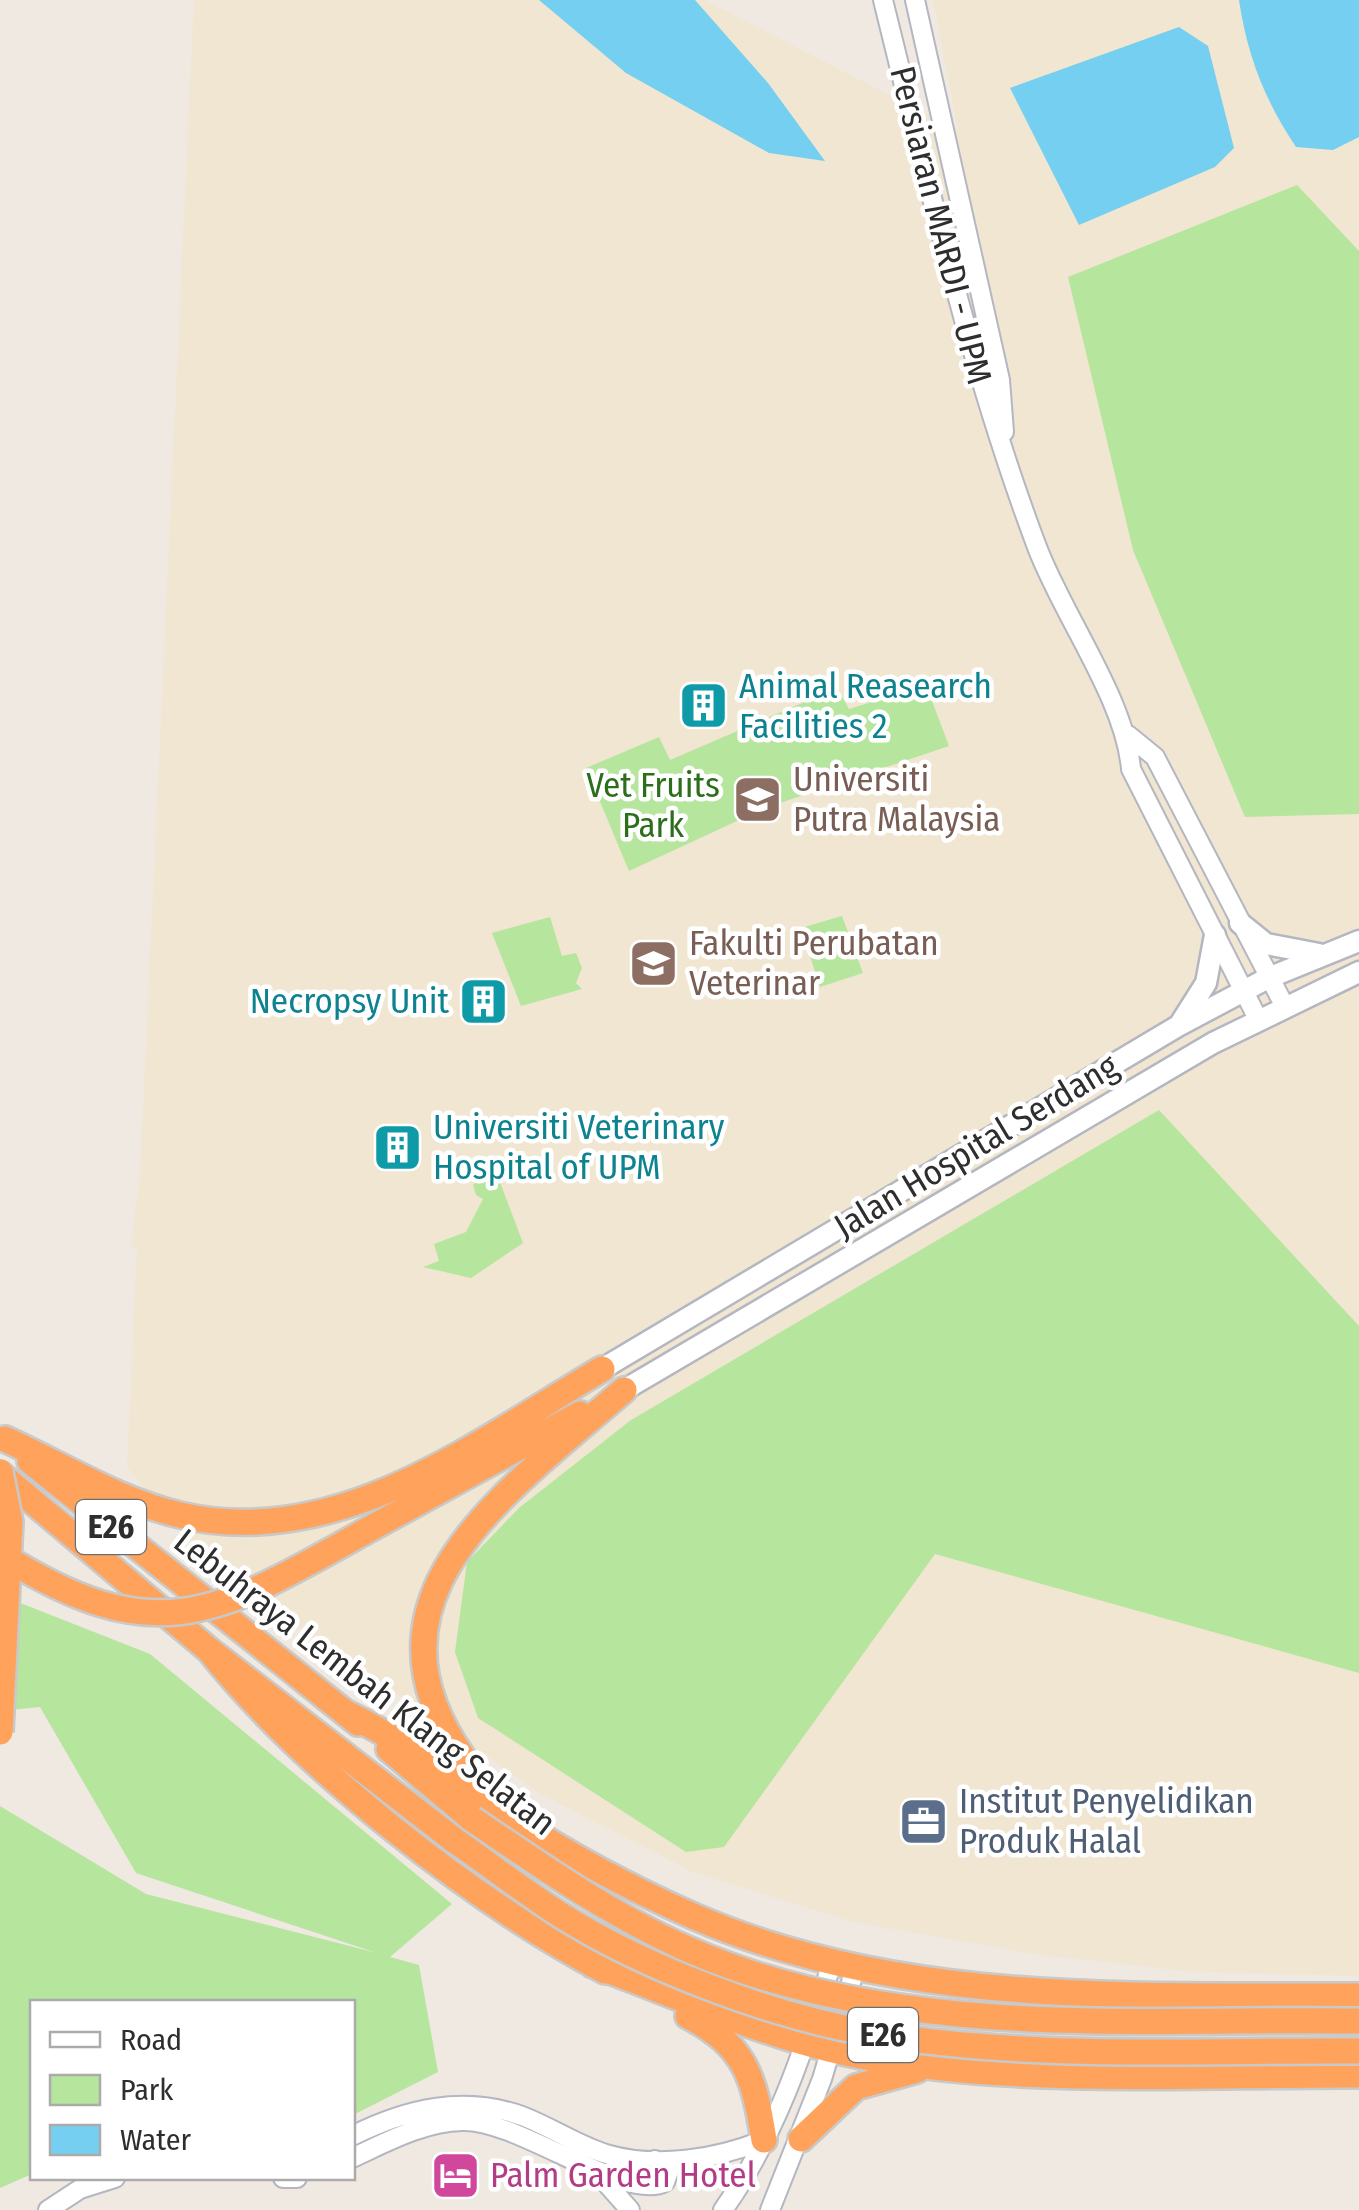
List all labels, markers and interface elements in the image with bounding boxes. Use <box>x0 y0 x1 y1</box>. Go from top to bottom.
street label: Persiaran MARDI - UPM <box>881 62 1001 388</box>
place label: Animal Reasearch Facilities 2 <box>739 665 992 747</box>
building icon: Animal Reasearch Facilities 2 <box>678 680 730 732</box>
place label: Universiti Putra Malaysia <box>793 758 1000 840</box>
park label: Vet Fruits Park <box>586 764 720 846</box>
school or university icon: Universiti Putra Malaysia <box>732 773 784 825</box>
place label: Fakulti Perubatan Veterinar <box>689 922 939 1004</box>
school or university icon: Fakulti Perubatan Veterinar <box>628 937 680 989</box>
building icon: Necropsy Unit <box>458 975 510 1027</box>
place label: Necropsy Unit <box>250 980 450 1022</box>
street label: Jalan Hospital Serdang <box>827 1044 1126 1247</box>
place label: Universiti Veterinary Hospital of UPM <box>433 1106 725 1188</box>
building icon: Universiti Veterinary Hospital of UPM <box>372 1121 424 1173</box>
road number: E26 <box>76 1500 146 1554</box>
street label: Lebuhraya Lembah Klang Selatan <box>166 1520 564 1844</box>
place label: Institut Penyelidikan Produk Halal <box>959 1780 1254 1862</box>
office icon: Institut Penyelidikan Produk Halal <box>898 1795 950 1847</box>
legend <box>30 2000 355 2180</box>
road number: E26 <box>848 2008 918 2062</box>
text: Road <box>120 2022 182 2058</box>
text: Park <box>120 2072 173 2108</box>
text: Water <box>120 2122 191 2158</box>
hotel icon: Palm Garden Hotel <box>429 2149 481 2201</box>
place label: Palm Garden Hotel <box>490 2154 756 2196</box>

